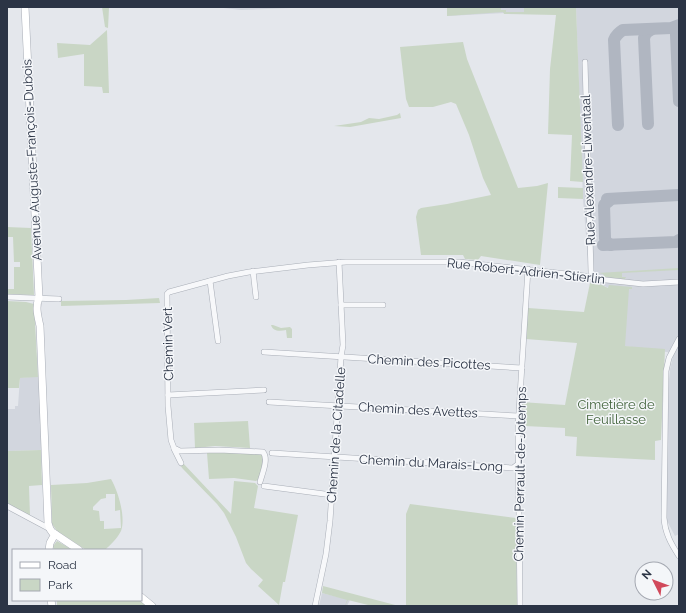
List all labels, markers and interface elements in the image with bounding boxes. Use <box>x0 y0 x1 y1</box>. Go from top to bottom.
street label: Avenue Auguste-François-Dubois <box>19 59 45 261</box>
street label: Rue Alexandre-Liwentaal <box>578 94 598 246</box>
street label: Rue Robert-Adrien-Stierlin <box>446 255 606 287</box>
street label: Chemin Vert <box>160 306 176 381</box>
street label: Chemin des Picottes <box>367 351 491 373</box>
street label: Chemin de la Citadelle <box>324 366 348 504</box>
street label: Chemin Perrault-de-Jotemps <box>511 386 529 562</box>
park label: Cimetière de Feuillasse <box>577 397 655 427</box>
street label: Chemin des Avettes <box>358 399 478 421</box>
street label: Chemin du Marais-Long <box>359 452 503 474</box>
legend <box>12 549 142 601</box>
text: Road <box>48 558 77 572</box>
north arrow <box>634 561 674 601</box>
text: N <box>639 567 655 582</box>
text: Park <box>48 578 73 592</box>

